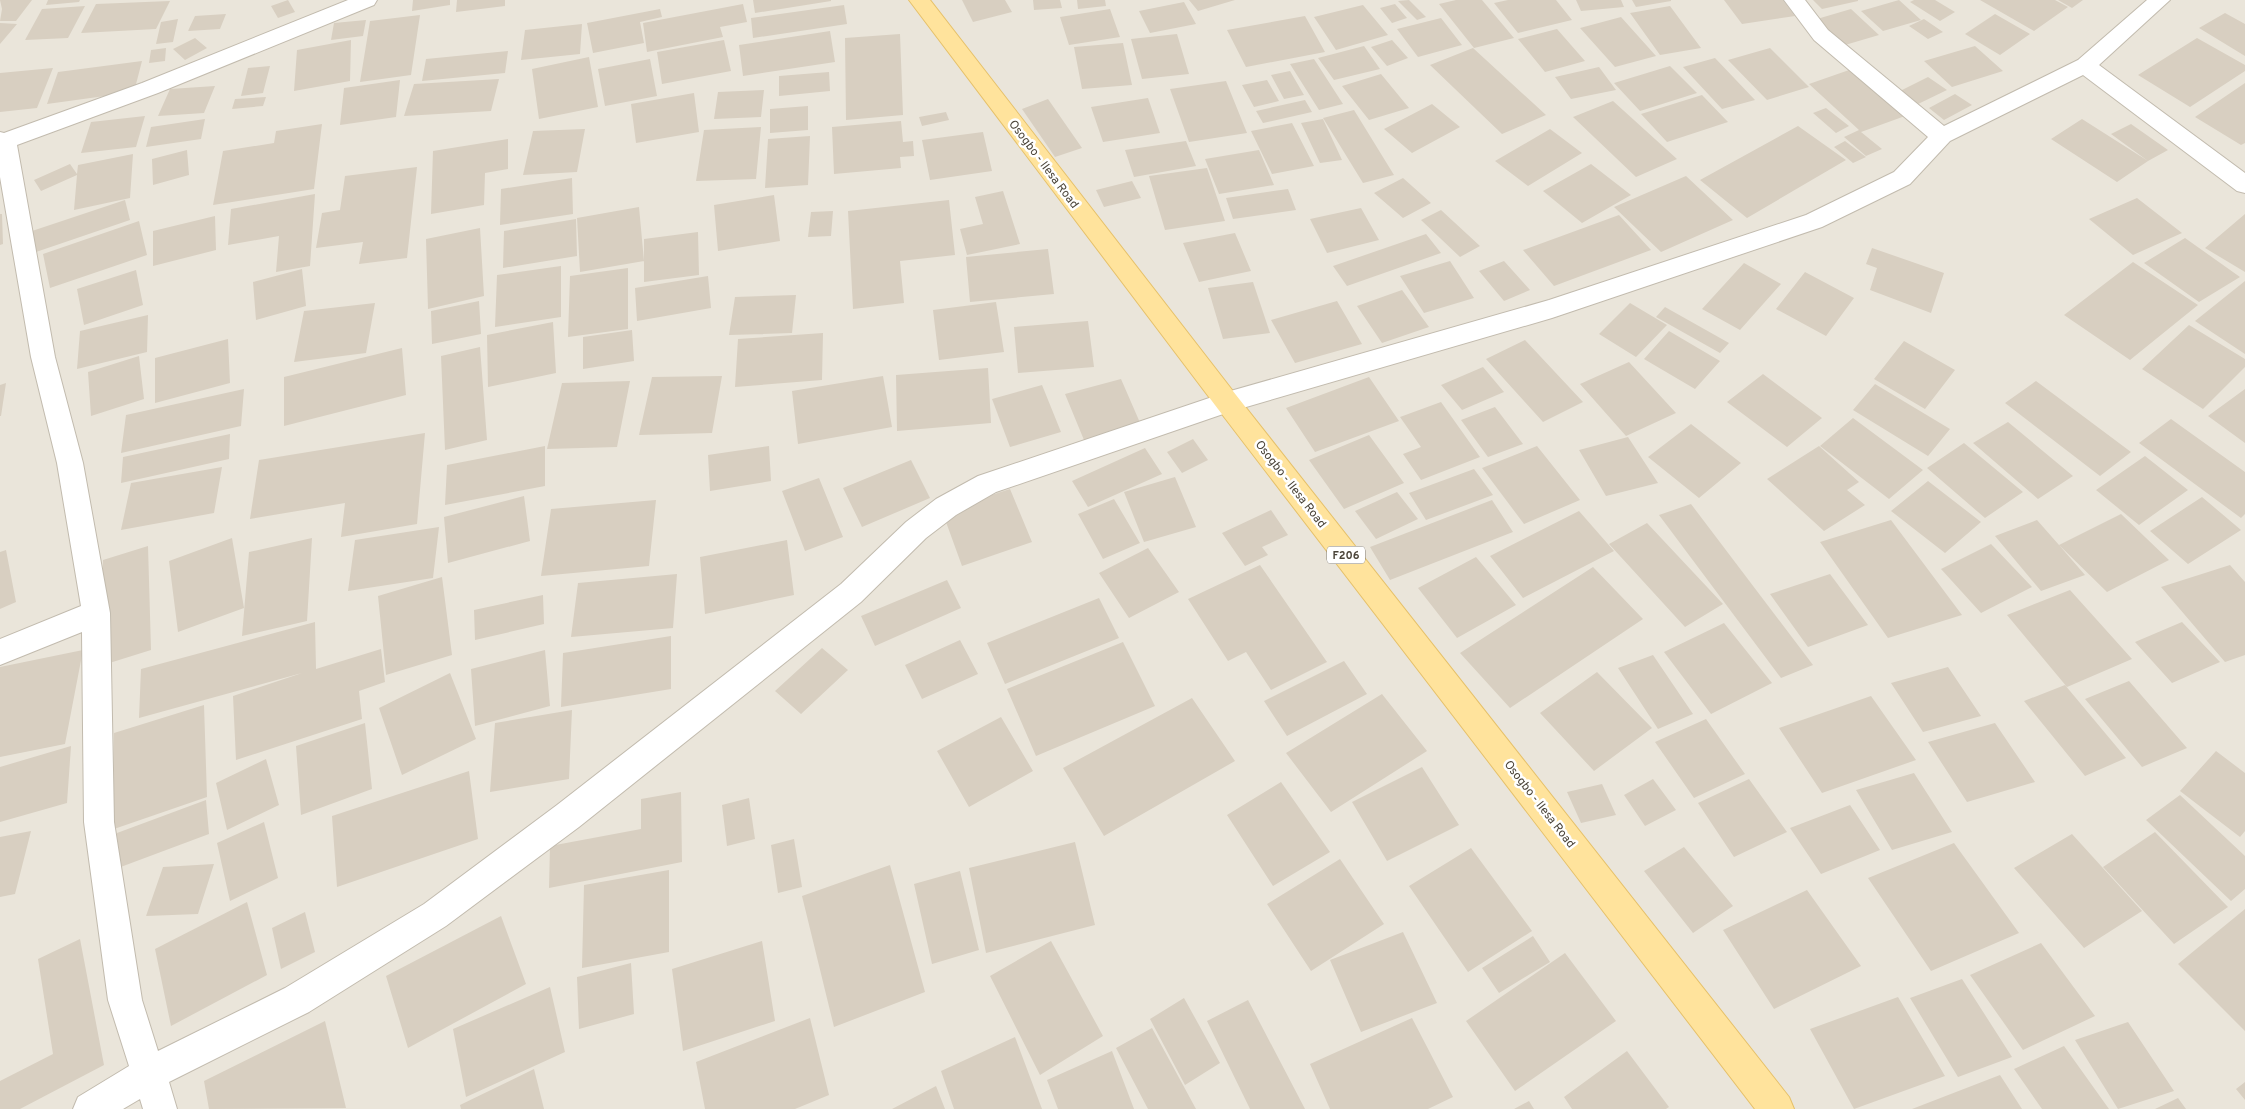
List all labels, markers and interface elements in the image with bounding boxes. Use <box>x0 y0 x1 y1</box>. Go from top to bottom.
street label: Osogbo - Ilesa Road <box>1005 117 1082 212</box>
street label: Osogbo - Ilesa Road <box>1251 438 1329 532</box>
road number: F206 <box>1327 546 1365 564</box>
street label: Osogbo - Ilesa Road <box>1500 758 1578 852</box>

